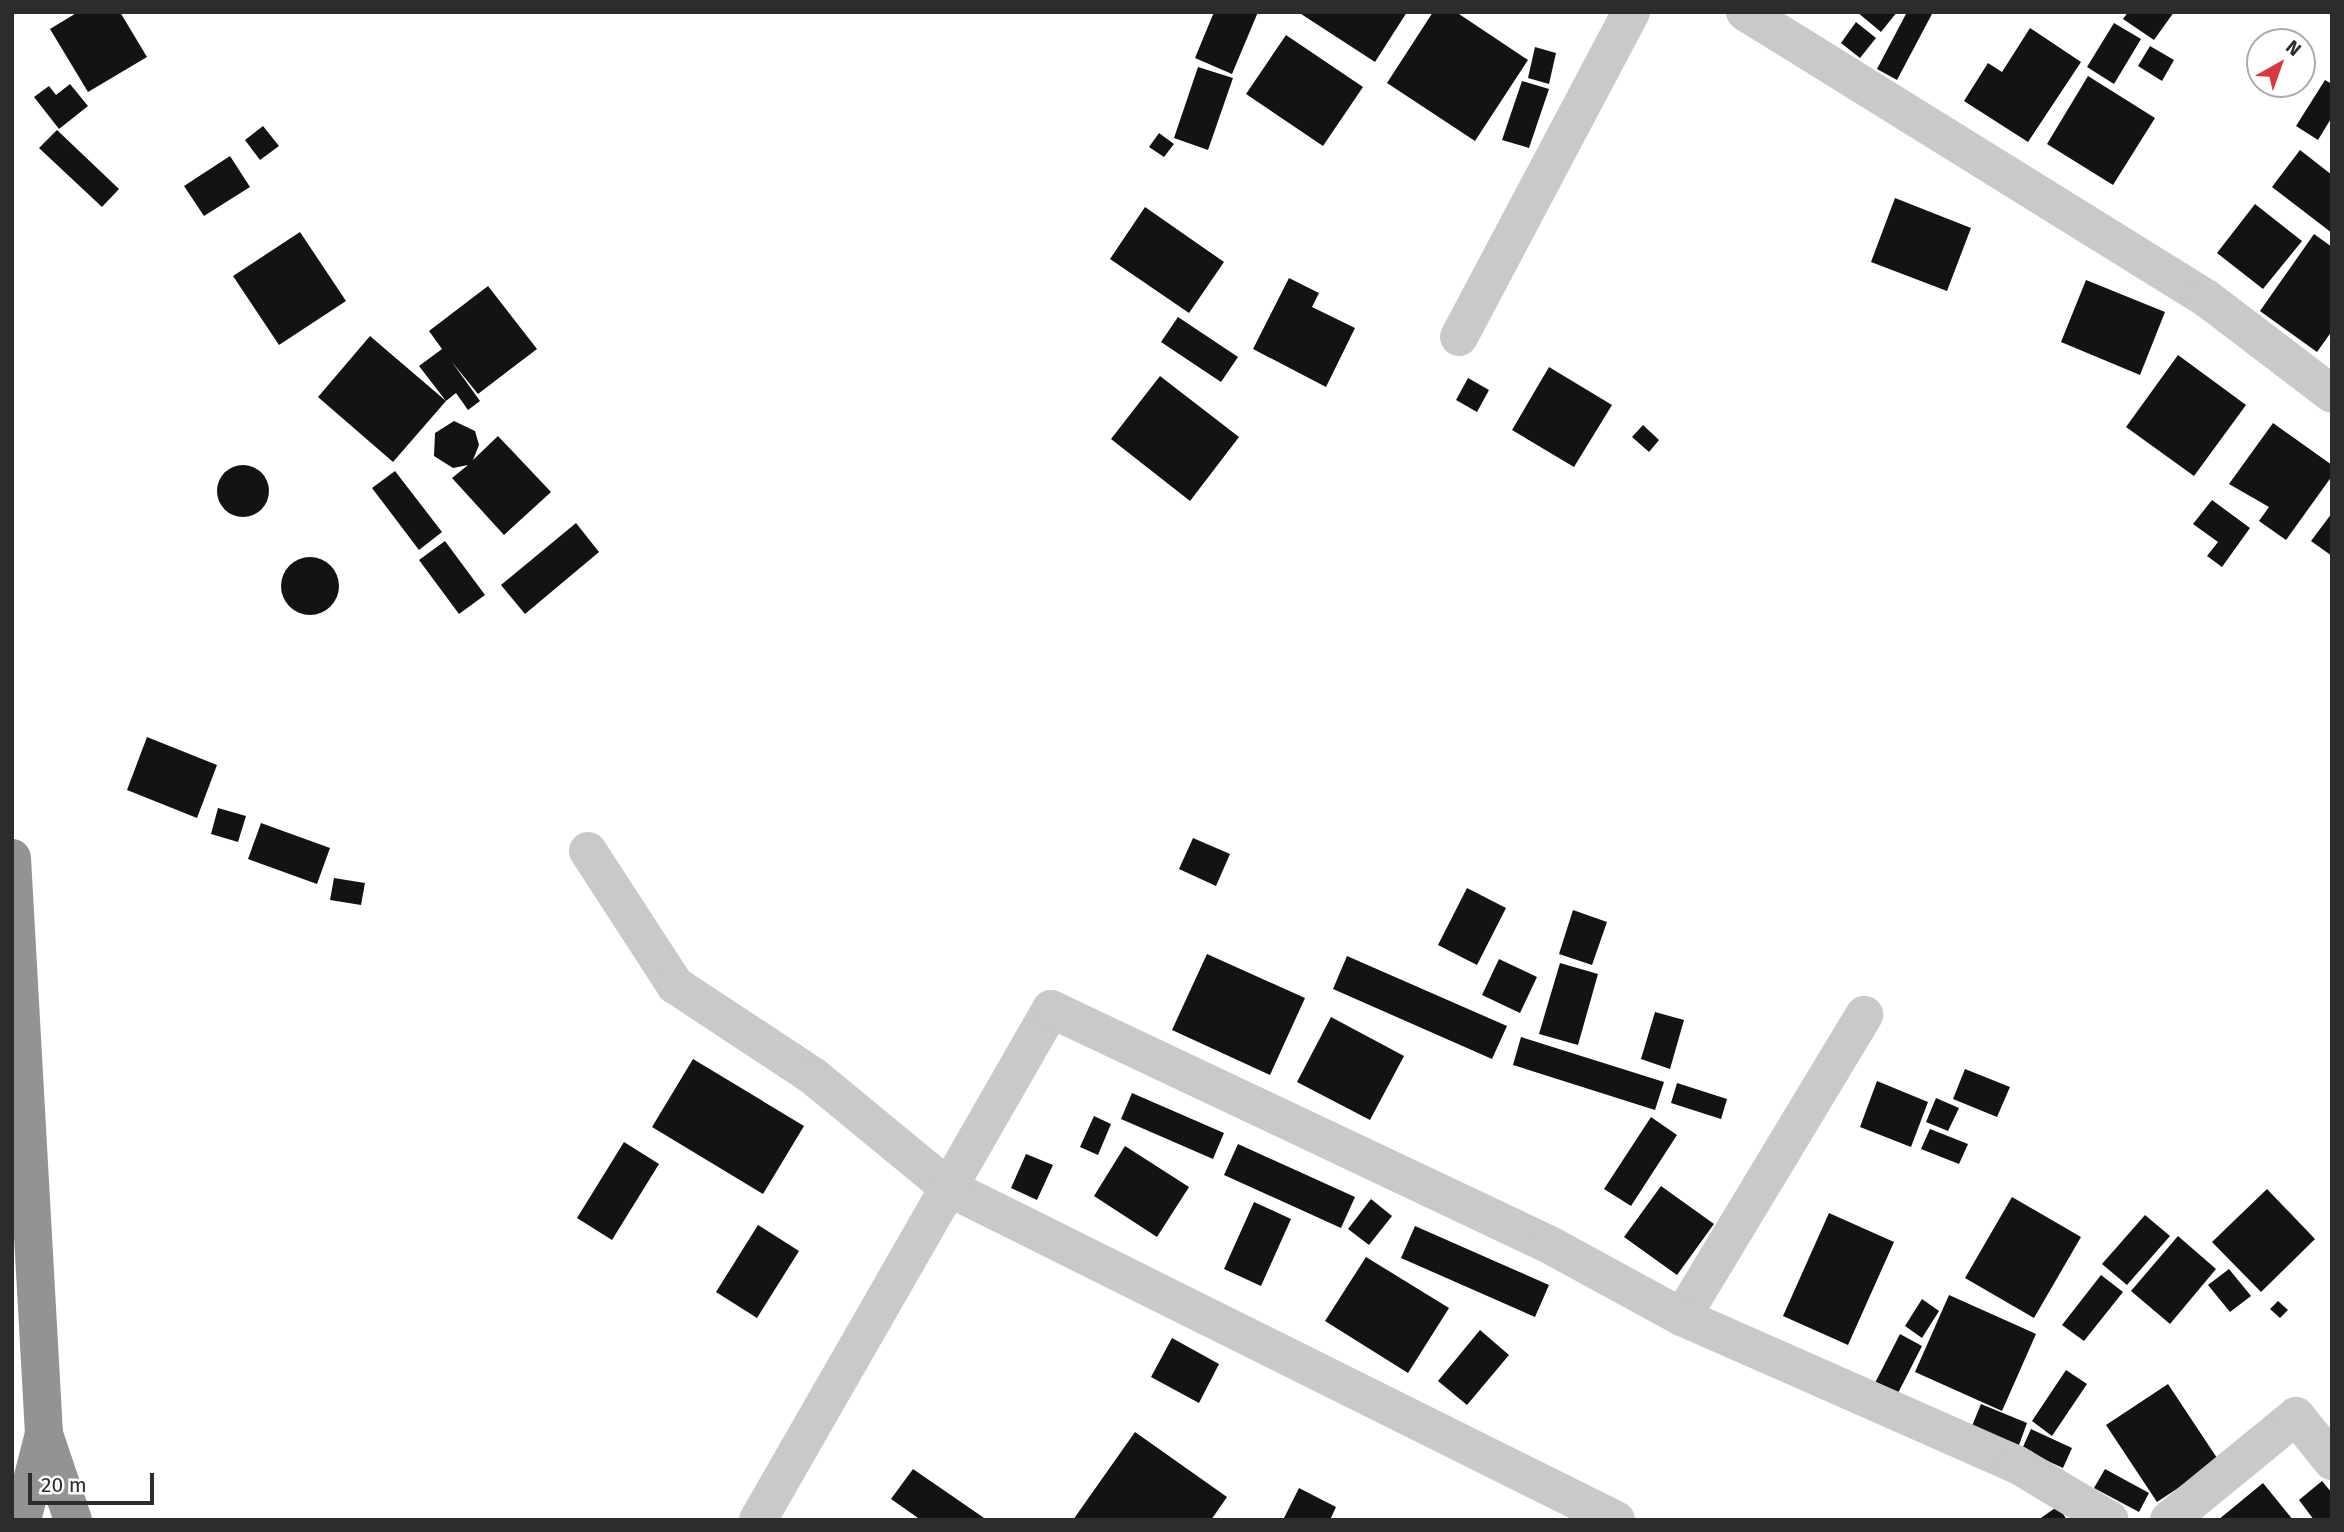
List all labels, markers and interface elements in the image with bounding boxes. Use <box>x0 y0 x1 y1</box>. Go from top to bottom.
north arrow <box>2246 28 2316 98</box>
text: N <box>2281 35 2306 61</box>
scale bar <box>32 1458 158 1502</box>
text: 20 m <box>41 1472 87 1498</box>

